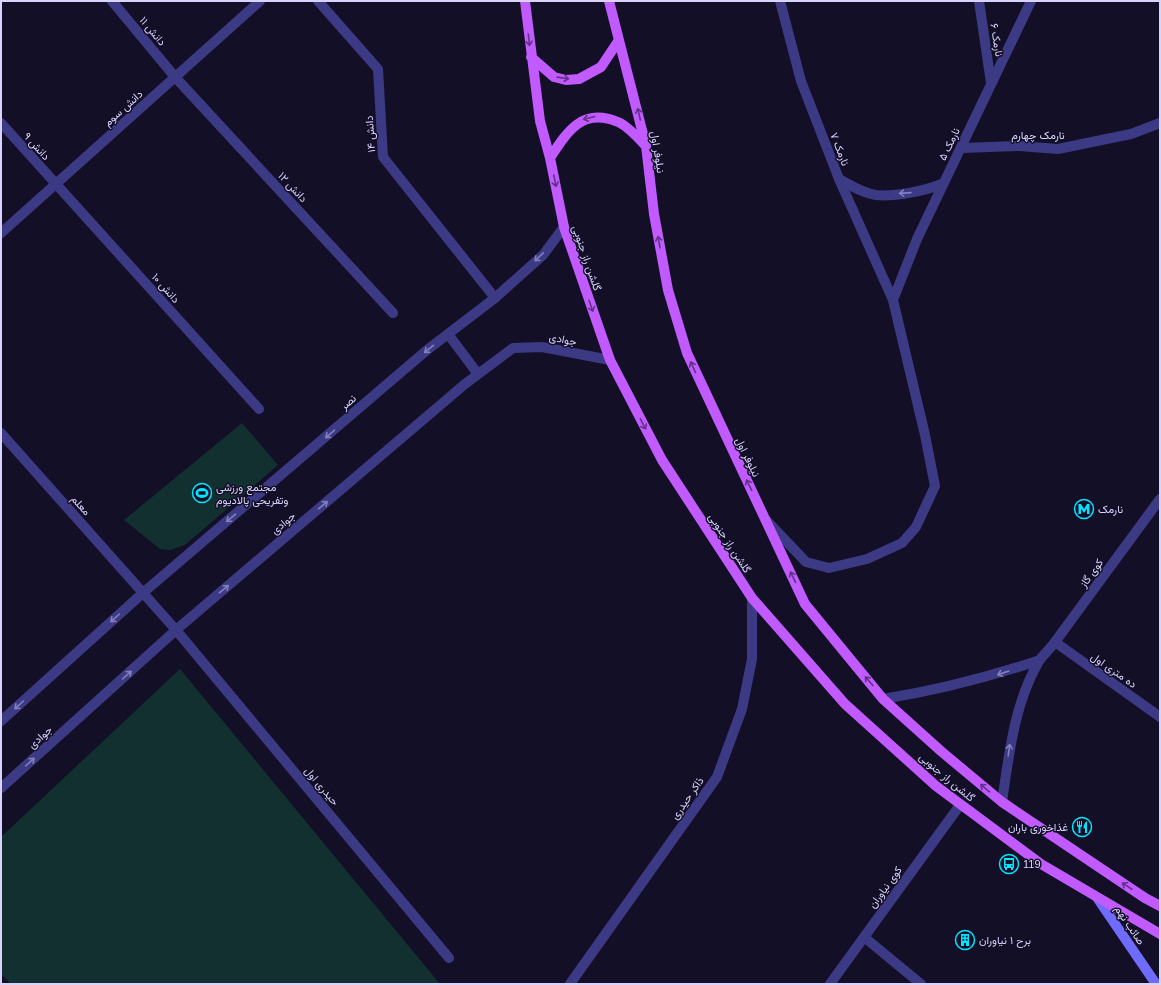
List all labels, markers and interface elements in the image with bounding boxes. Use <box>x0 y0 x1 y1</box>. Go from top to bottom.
street label: دانش ۱۱ <box>137 14 169 49</box>
street label: نارمک ۶ <box>987 22 1006 58</box>
one-way arrow <box>526 33 533 46</box>
one-way arrow <box>556 74 569 82</box>
street label: دانش سوم <box>101 88 146 130</box>
one-way arrow <box>635 108 643 121</box>
street label: دانش ۱۴ <box>363 115 378 153</box>
one-way arrow <box>583 115 596 123</box>
street label: نارمک ۵ <box>936 126 963 163</box>
street label: نارمک چهارم <box>1011 129 1065 143</box>
street label: دانش ۹ <box>21 130 52 163</box>
street label: نیلوفر اول <box>648 130 667 174</box>
street label: نارمک ۷ <box>827 131 852 168</box>
street label: دانش ۱۲ <box>275 170 310 205</box>
one-way arrow <box>551 174 559 187</box>
one-way arrow <box>899 189 912 196</box>
street label: گلشن راز جنوبی <box>569 224 604 293</box>
one-way arrow <box>655 236 663 249</box>
one-way arrow <box>535 252 544 262</box>
street label: دانش ۱۰ <box>149 271 182 306</box>
one-way arrow <box>588 299 596 311</box>
street label: جوادی <box>548 330 578 349</box>
one-way arrow <box>423 345 434 354</box>
one-way arrow <box>689 361 697 373</box>
street label: نصر <box>337 392 359 413</box>
one-way arrow <box>640 418 648 430</box>
one-way arrow <box>325 429 335 438</box>
street label: نیلوفر اول <box>732 435 763 479</box>
one-way arrow <box>745 479 752 491</box>
place label: مجتمع ورزشی وتفریحی پالادیوم <box>216 481 288 508</box>
sports icon: مجتمع ورزشی وتفریحی پالادیوم <box>191 482 213 504</box>
street label: معلم <box>67 493 93 519</box>
metro station icon: نارمک <box>1073 498 1095 520</box>
one-way arrow <box>318 500 329 509</box>
place label: نارمک <box>1098 503 1123 516</box>
street label: جوادی <box>268 509 298 537</box>
street label: گلشن راز جنوبی <box>705 511 754 576</box>
one-way arrow <box>226 513 236 522</box>
street label: کوی گاز <box>1076 556 1106 591</box>
one-way arrow <box>789 571 796 583</box>
one-way arrow <box>219 585 230 594</box>
one-way arrow <box>110 614 120 623</box>
street label: ده متری اول <box>1088 650 1139 691</box>
one-way arrow <box>121 670 132 679</box>
one-way arrow <box>996 670 1009 677</box>
one-way arrow <box>865 676 874 687</box>
one-way arrow <box>13 701 24 710</box>
street label: جوادی <box>26 723 55 752</box>
one-way arrow <box>1005 744 1013 757</box>
street label: گلشن راز جنوبی <box>916 750 977 804</box>
one-way arrow <box>25 757 35 766</box>
street label: حیدری اول <box>302 764 341 808</box>
street label: ذاکر حیدری <box>668 775 707 822</box>
one-way arrow <box>980 784 990 793</box>
restaurant icon: غذاخوری باران <box>1071 816 1093 838</box>
place label: غذاخوری باران <box>1008 821 1068 834</box>
bus stop icon: 119 <box>998 853 1020 875</box>
place label: 119 <box>1023 858 1041 870</box>
street label: کوی نیاوران <box>866 864 905 911</box>
one-way arrow <box>1121 882 1132 890</box>
street label: صائب نهم <box>1111 903 1147 948</box>
building icon: برح ۱ نیاوران <box>954 929 976 951</box>
place label: برح ۱ نیاوران <box>979 934 1031 948</box>

